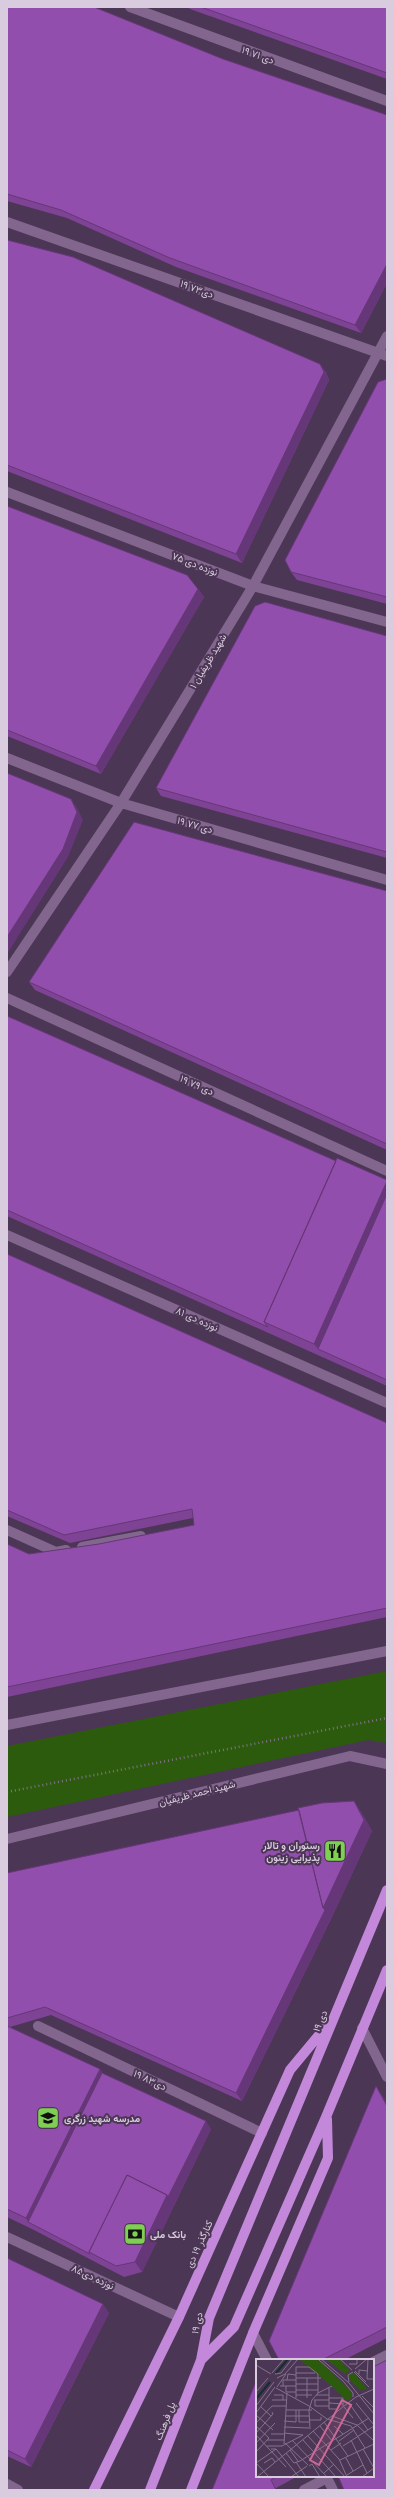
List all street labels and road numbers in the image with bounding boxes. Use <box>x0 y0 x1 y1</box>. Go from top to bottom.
street label: ۱۹ دی ۷۱ <box>240 43 276 67</box>
street label: ۱۹ دی۷۳ <box>178 277 216 301</box>
street label: نوزده دی ۷۵ <box>170 549 220 579</box>
street label: شهید ظریفیان ۱ <box>187 631 229 691</box>
street label: ۱۹ دی ۷۷ <box>176 814 215 836</box>
street label: ۱۹ دی ۷۹ <box>178 1072 216 1098</box>
street label: نوزده دی ۸۱ <box>174 1304 220 1334</box>
street label: شهید احمد ظریفیان <box>157 1777 237 1809</box>
street label: ۱۹ دی <box>310 2008 330 2034</box>
street label: ۱۹ دی۸۳ <box>132 2067 169 2093</box>
street label: کنارگذر ۱۹ دی <box>182 2218 216 2270</box>
street label: نوزده دی۸۵ <box>70 2261 117 2293</box>
street label: ۱۹ دی <box>188 2311 206 2335</box>
street label: پل فرهنگ <box>152 2400 179 2442</box>

